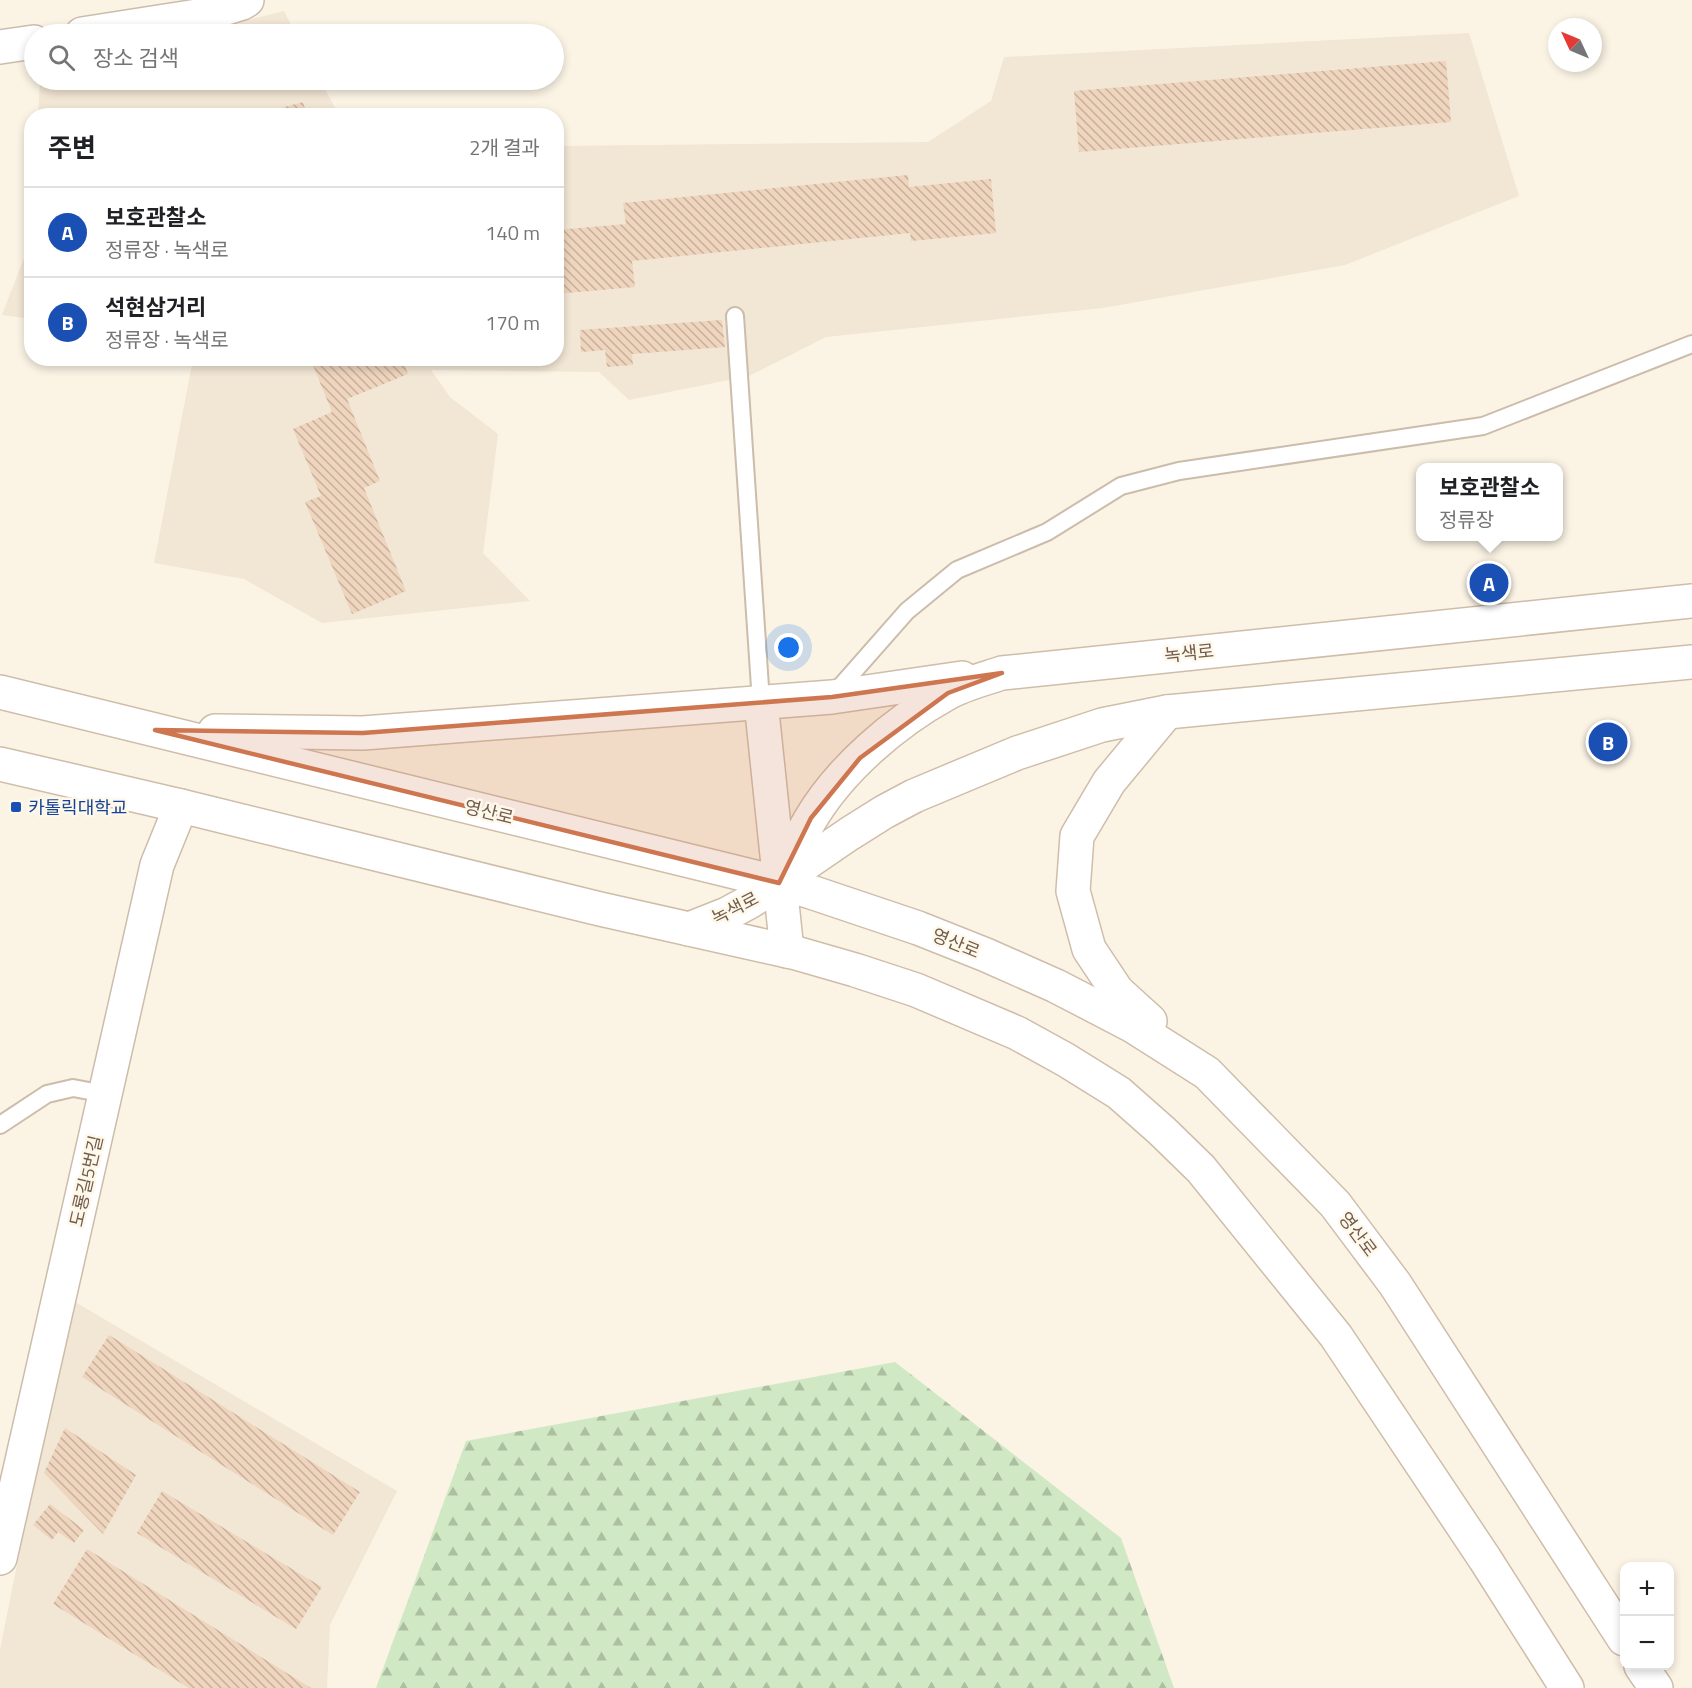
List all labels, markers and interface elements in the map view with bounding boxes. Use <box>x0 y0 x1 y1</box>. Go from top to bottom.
north arrow <box>1548 18 1602 72</box>
search box <box>24 24 564 90</box>
icon: search <box>45 41 78 74</box>
text: 장소 검색 <box>93 41 179 75</box>
text: 주변 <box>48 128 96 167</box>
text: 2개 결과 <box>469 132 540 163</box>
text: 보호관찰소 <box>105 200 206 234</box>
text: A <box>61 217 74 248</box>
text: 140 m <box>485 217 540 248</box>
text: 정류장 · 녹색로 <box>105 234 229 265</box>
text: 석현삼거리 <box>105 290 206 324</box>
text: B <box>61 307 74 338</box>
text: 170 m <box>485 307 540 338</box>
text: 정류장 · 녹색로 <box>105 324 229 355</box>
popup <box>1416 463 1563 541</box>
text: 보호관찰소 <box>1439 470 1540 504</box>
text: 정류장 <box>1439 504 1494 535</box>
pin: A <box>1470 560 1508 606</box>
your location <box>774 633 803 662</box>
street label: 녹색로 <box>1163 637 1215 669</box>
pin: B <box>1588 720 1628 764</box>
street label: 영산로 <box>462 793 516 831</box>
place label: 카톨릭대학교 <box>28 794 127 821</box>
marker: 카톨릭대학교 <box>9 800 23 814</box>
street label: 녹색로 <box>707 885 763 931</box>
street label: 영산로 <box>928 921 984 965</box>
street label: 도룡길5번길 <box>62 1133 110 1229</box>
street label: 영산로 <box>1332 1206 1384 1262</box>
map controls <box>1620 1562 1674 1670</box>
button: + <box>1620 1562 1674 1616</box>
button: − <box>1620 1616 1674 1670</box>

